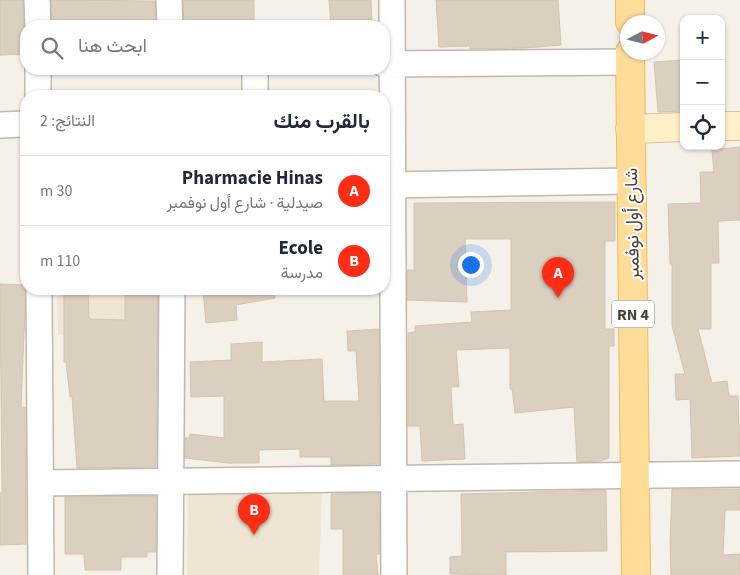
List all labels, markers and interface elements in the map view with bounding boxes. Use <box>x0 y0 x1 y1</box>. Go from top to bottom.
north arrow <box>620 15 665 60</box>
map controls <box>680 15 725 150</box>
button: + <box>680 15 725 60</box>
search box <box>20 20 390 75</box>
text: ابحث هنا <box>78 33 147 60</box>
icon: search <box>38 34 66 62</box>
button: − <box>680 60 725 105</box>
button: locate <box>680 105 725 150</box>
text: بالقرب منك <box>274 106 370 136</box>
text: النتائج: 2 <box>40 110 95 132</box>
text: Pharmacie Hinas <box>182 165 323 192</box>
street label: شارع أول نوفمبر <box>619 168 646 281</box>
text: 30 m <box>40 180 72 202</box>
text: A <box>349 180 359 202</box>
text: صيدلية · شارع أول نوفمبر <box>167 192 323 214</box>
text: Ecole <box>279 235 323 262</box>
text: 110 m <box>40 250 80 272</box>
text: B <box>349 250 359 272</box>
your location <box>458 252 484 278</box>
pin: A <box>542 257 574 298</box>
text: مدرسة <box>281 262 323 284</box>
road number: RN 4 <box>612 300 654 328</box>
pin: B <box>238 494 270 535</box>

